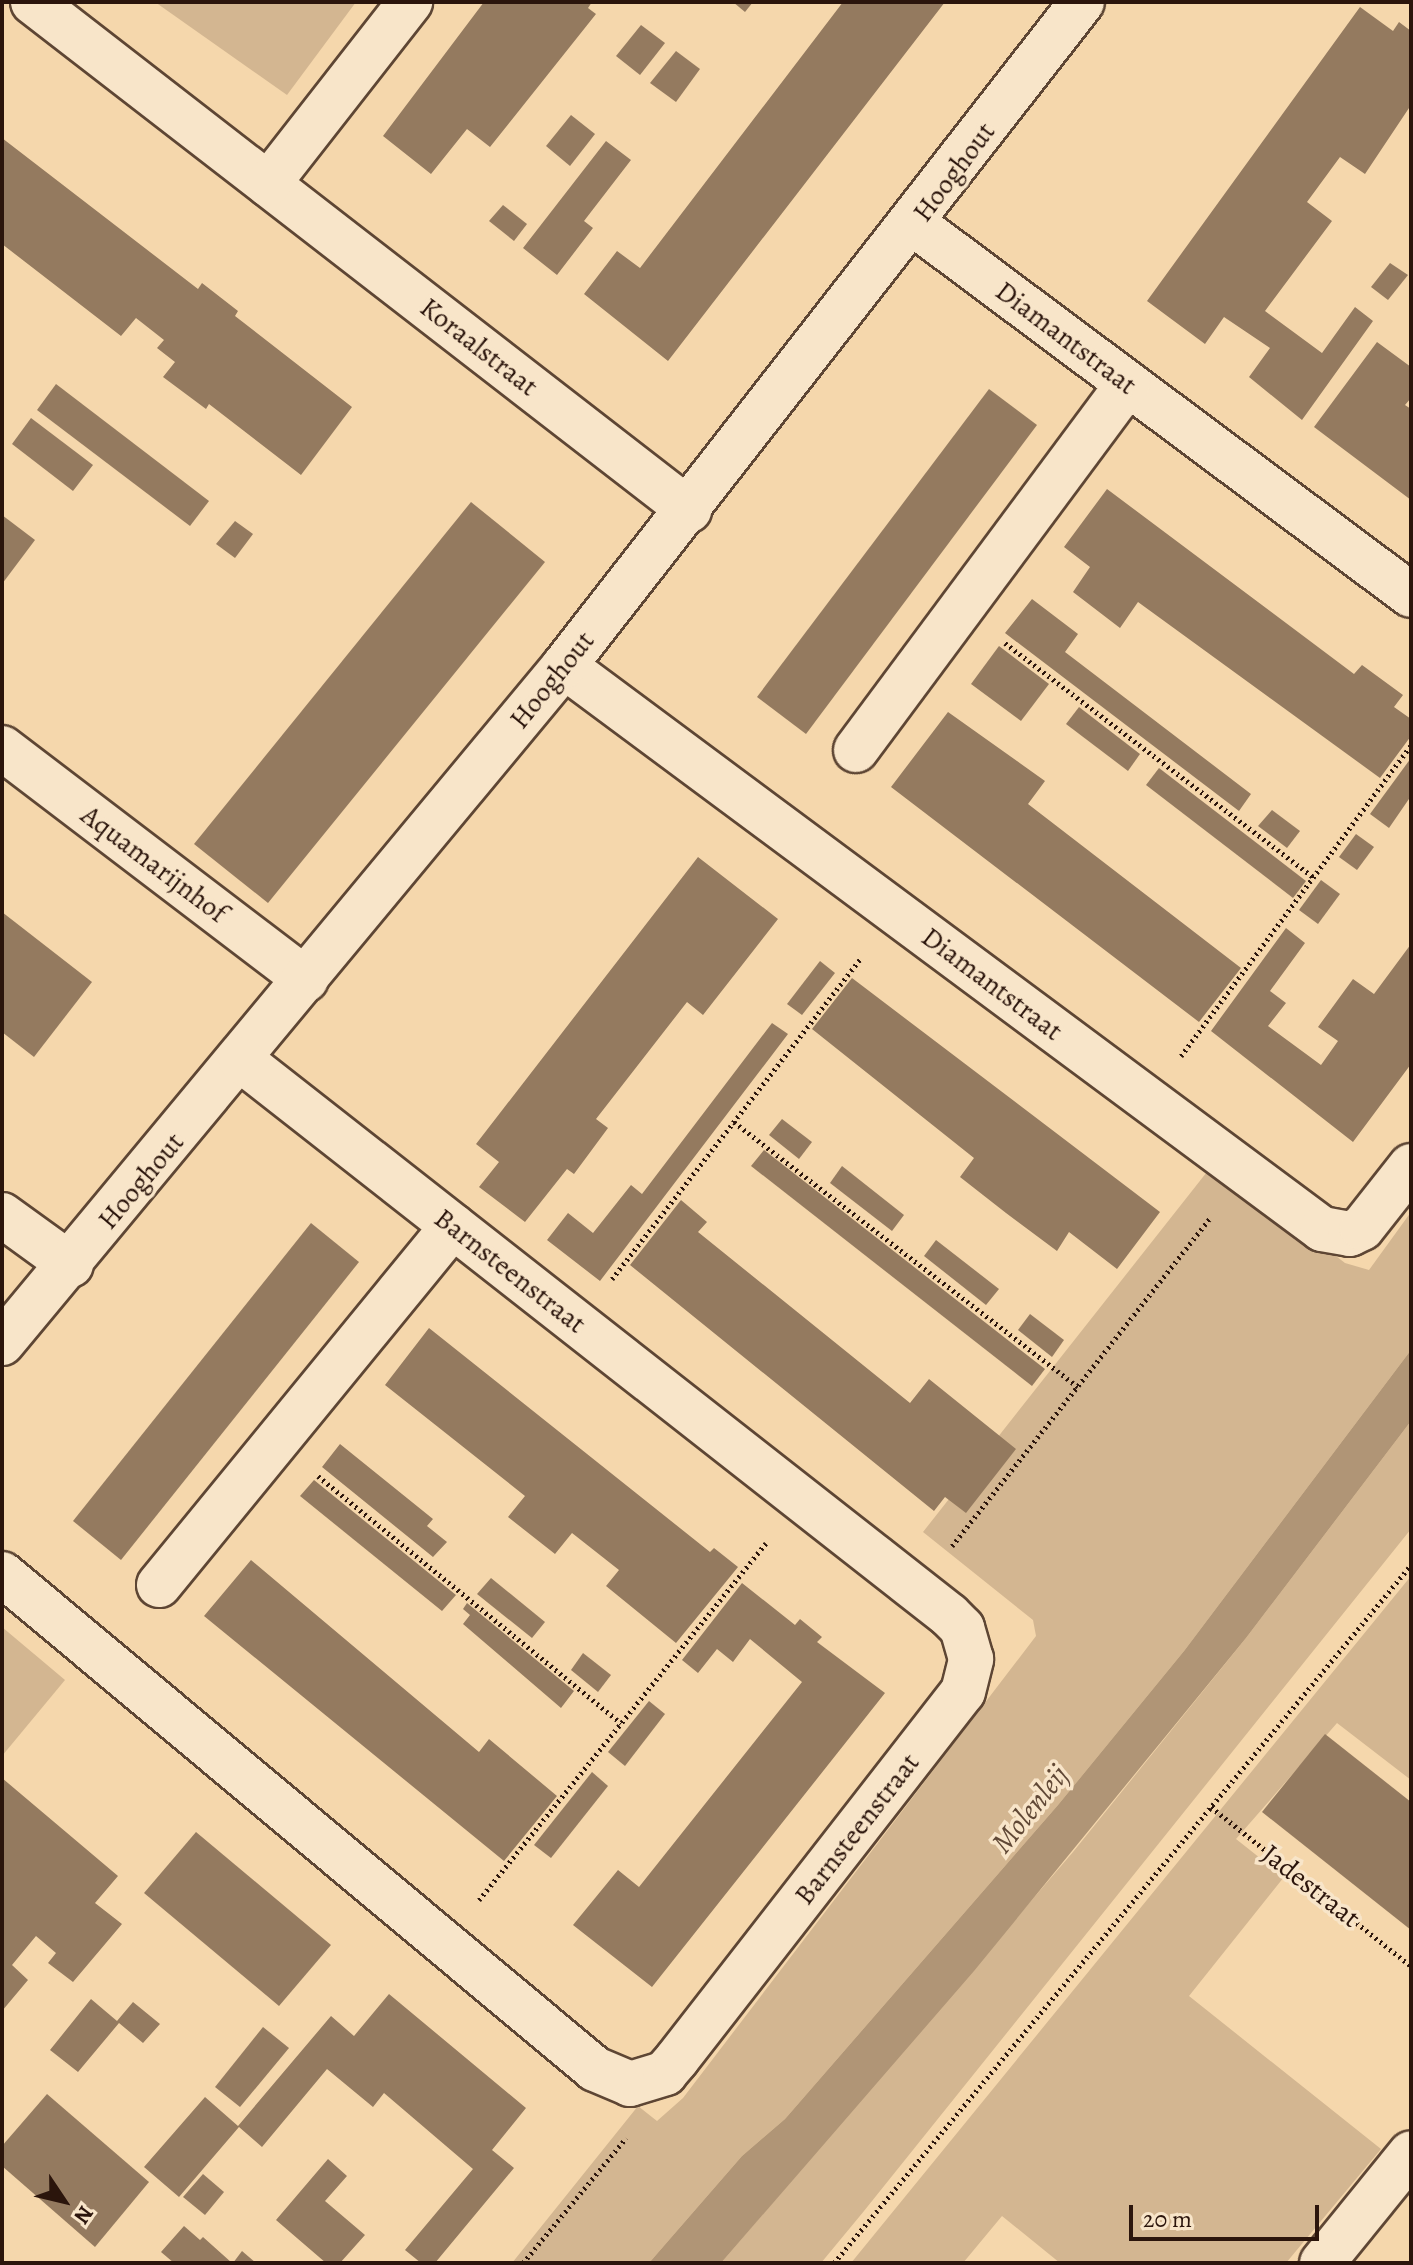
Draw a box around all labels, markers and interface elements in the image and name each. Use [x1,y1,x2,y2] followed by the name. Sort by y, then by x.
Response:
[906,116,1002,228] street label: Hooghout
[989,274,1143,402] street label: Diamantstraat
[413,291,545,403] street label: Koraalstraat
[503,624,601,736] street label: Hooghout
[74,798,234,930] street label: Aquamarijnhof
[915,920,1069,1048] street label: Diamantstraat
[91,1126,191,1236] street label: Hooghout
[428,1201,592,1341] street label: Barnsteenstraat
[787,1747,927,1911] street label: Barnsteenstraat
[984,1758,1076,1860] water label: Molenleij
[1255,1837,1367,1935] street label: Jadestraat
[24,2161,104,2241] north arrow
[1133,2189,1323,2239] scale bar
[67,2200,101,2230] text: N
[1143,2203,1192,2235] text: 20 m

